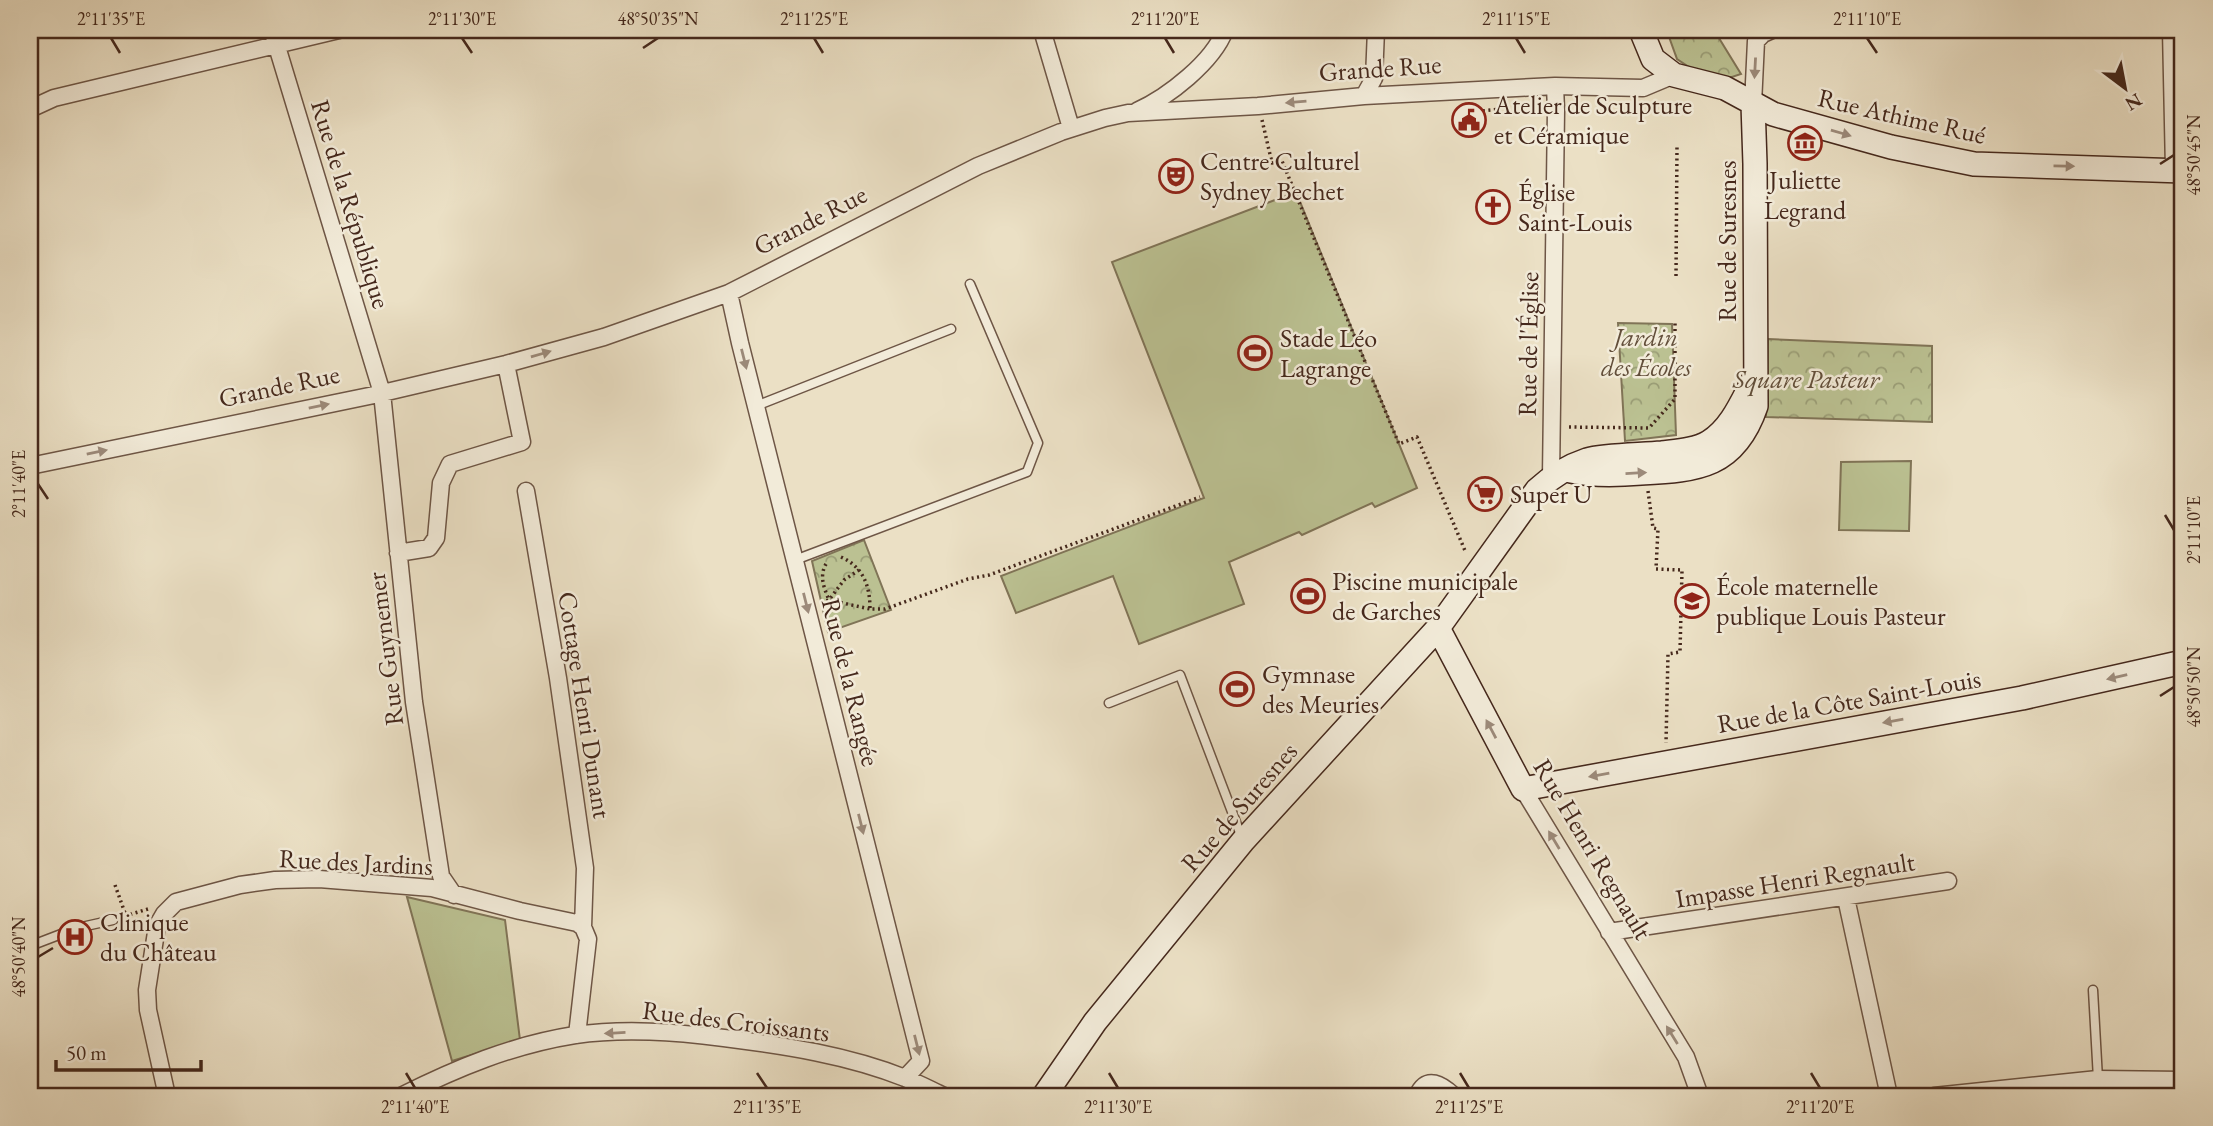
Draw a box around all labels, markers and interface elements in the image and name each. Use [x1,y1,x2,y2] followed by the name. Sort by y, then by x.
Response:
[77,7,145,30] text: 2°11'35"E
[428,7,496,30] text: 2°11'30"E
[618,7,699,30] text: 48°50'35"N
[780,7,848,30] text: 2°11'25"E
[1131,7,1199,30] text: 2°11'20"E
[1482,7,1550,30] text: 2°11'15"E
[1833,7,1901,30] text: 2°11'10"E
[1318,47,1442,89] street label: Grande Rue
[2090,52,2160,122] north arrow
[1749,57,1760,79] one-way arrow
[1815,80,1989,152] street label: Rue Athime Rué
[2120,87,2147,117] text: N
[1493,88,1692,152] place label: Atelier de Sculpture et Céramique
[303,95,399,313] street label: Rue de la République
[1284,97,1306,108] one-way arrow
[1450,101,1488,139] public building icon: Atelier de Sculpture et Céramique
[2182,114,2205,195] text: 48°50'45"N
[1786,124,1824,162] museum icon: Juliette Legrand
[1830,128,1852,139] one-way arrow
[1200,144,1360,208] place label: Centre Culturel Sydney Bechet
[1157,157,1195,195] theatre icon: Centre Culturel Sydney Bechet
[1710,160,1744,322] street label: Rue de Suresnes
[2054,160,2076,171] one-way arrow
[1764,163,1847,227] place label: Juliette Legrand
[1518,175,1632,239] place label: Église Saint-Louis
[748,177,872,263] street label: Grande Rue
[1474,188,1512,226] church icon: Église Saint-Louis
[1510,271,1546,417] street label: Rue de l'Église
[1601,320,1692,384] park label: Jardin des Écoles
[1280,321,1377,385] place label: Stade Léo Lagrange
[1236,334,1274,372] sports icon: Stade Léo Lagrange
[530,348,552,359] one-way arrow
[739,348,750,370] one-way arrow
[215,357,343,415] street label: Grande Rue
[1732,362,1880,397] park label: Square Pasteur
[308,401,330,412] one-way arrow
[86,447,108,458] one-way arrow
[7,450,30,518] text: 2°11'40"E
[1625,468,1647,479] one-way arrow
[1466,475,1504,513] supermarket icon: Super U
[1510,477,1593,511] place label: Super U
[2182,496,2205,564] text: 2°11'10"E
[1332,564,1518,628] place label: Piscine municipale de Garches
[1716,569,1946,633] place label: École maternelle publique Louis Pasteur
[359,570,411,728] street label: Rue Guynemer
[1289,577,1327,615] sports icon: Piscine municipale de Garches
[1673,582,1711,620] school or university icon: École maternelle publique Louis Pasteur
[550,589,620,821] street label: Cottage Henri Dunant
[801,593,812,615] one-way arrow
[814,595,888,769] street label: Rue de la Rangée
[2182,646,2205,727] text: 48°50'50"N
[1262,657,1379,721] place label: Gymnase des Meuries
[1715,661,1983,741] street label: Rue de la Côte Saint-Louis
[1218,670,1256,708] sports icon: Gymnase des Meuries
[2106,672,2128,683] one-way arrow
[1882,716,1904,727] one-way arrow
[1485,719,1497,739] one-way arrow
[1173,735,1305,879] street label: Rue de Suresnes
[1526,752,1660,946] street label: Rue Henri Regnault
[1588,770,1610,781] one-way arrow
[856,813,867,835] one-way arrow
[1548,831,1560,850] one-way arrow
[278,841,434,883] street label: Rue des Jardins
[1673,844,1917,916] street label: Impasse Henri Regnault
[100,905,217,969] place label: Clinique du Château
[7,916,30,997] text: 48°50'40"N
[56,918,94,956] hospital icon: Clinique du Château
[640,993,832,1049] street label: Rue des Croissants
[1666,1025,1678,1044] one-way arrow
[56,1028,201,1072] scale bar
[604,1028,626,1039] one-way arrow
[912,1034,923,1056] one-way arrow
[66,1039,107,1066] text: 50 m
[381,1095,449,1118] text: 2°11'40"E
[733,1095,801,1118] text: 2°11'35"E
[1084,1095,1152,1118] text: 2°11'30"E
[1435,1095,1503,1118] text: 2°11'25"E
[1786,1095,1854,1118] text: 2°11'20"E

